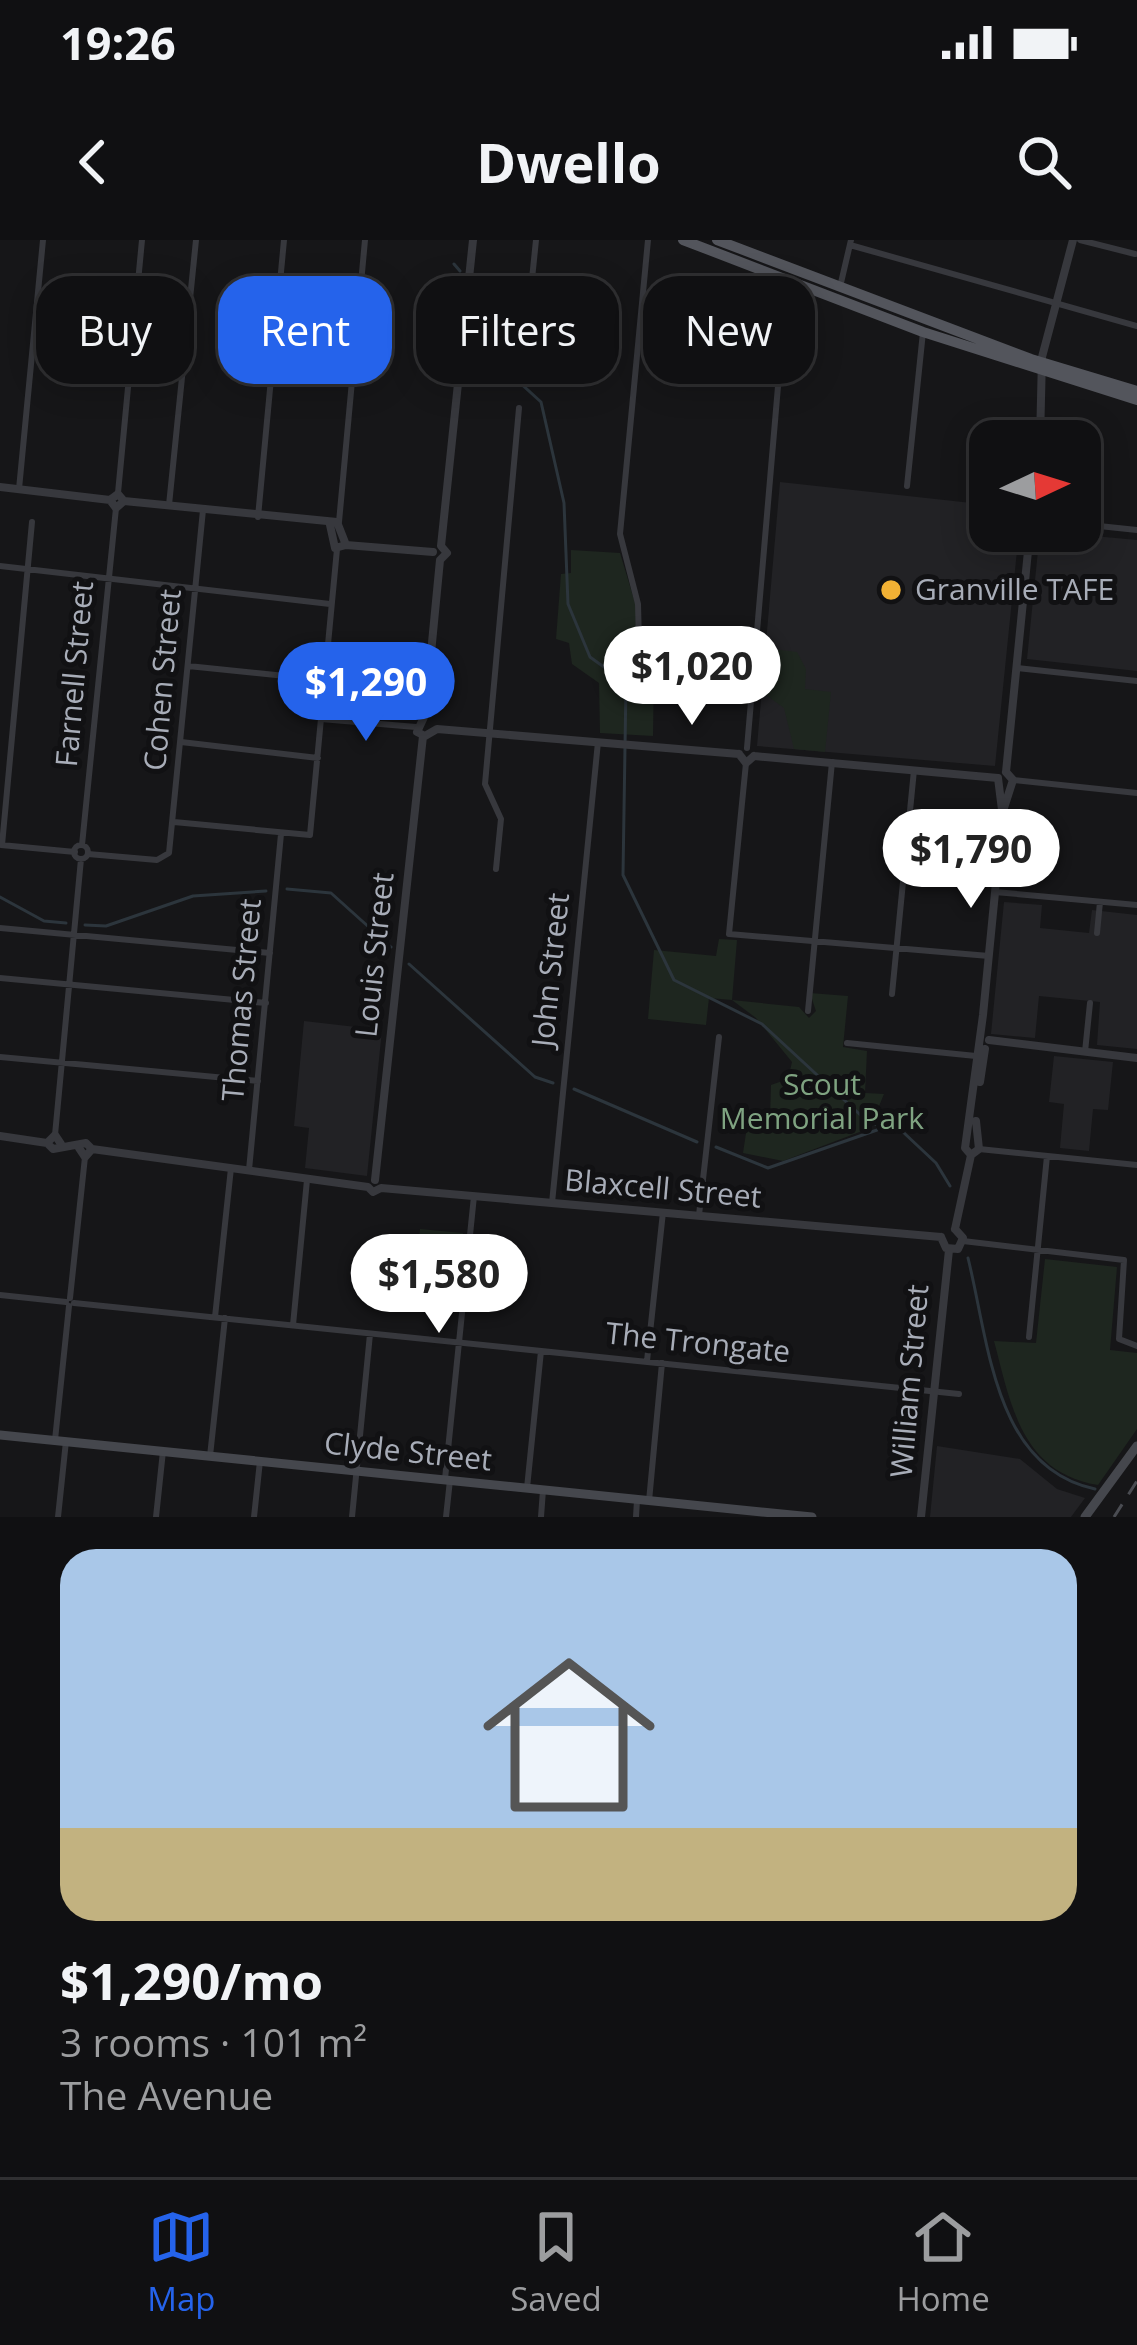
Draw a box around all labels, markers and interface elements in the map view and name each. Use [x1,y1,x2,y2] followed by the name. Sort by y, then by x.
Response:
[60,12,176,73] text: 19:26
[476,125,661,199] text: Dwello
[60,129,126,195] icon: back
[1011,129,1077,195] icon: search
[36,276,194,384] chip: Buy
[218,276,392,384] chip: Rent
[416,276,619,384] chip: Filters
[643,276,815,384] chip: New
[969,420,1101,552] north arrow
[969,420,1101,552] map controls
[915,568,1114,609] place label: Granville TAFE
[878,577,904,603] marker: Granville TAFE
[45,579,102,768] street label: Farnell Street
[133,587,190,772] street label: Cohen Street
[594,626,790,728] pin: $1,020
[631,638,753,691] text: $1,020
[268,642,464,744] pin: $1,290
[305,654,427,707] text: $1,290
[873,809,1069,911] pin: $1,790
[910,821,1032,874] text: $1,790
[344,870,403,1039] street label: Louis Street
[521,891,578,1052] street label: John Street
[211,897,270,1103] street label: Thomas Street
[720,1063,924,1138] park label: Scout Memorial Park
[563,1158,763,1217] street label: Blaxcell Street
[341,1234,537,1336] pin: $1,580
[378,1246,500,1299] text: $1,580
[880,1282,937,1479] street label: William Street
[604,1311,792,1372] street label: The Trongate
[322,1421,494,1480] street label: Clyde Street
[461,1627,677,1843] icon: home
[60,1945,323,2015] text: $1,290/mo
[60,2015,367,2068] text: 3 rooms · 101 m²
[60,2068,273,2121] text: The Avenue
[147,2204,216,2321] tab: Map
[510,2204,602,2321] tab: Saved
[896,2204,990,2321] tab: Home

